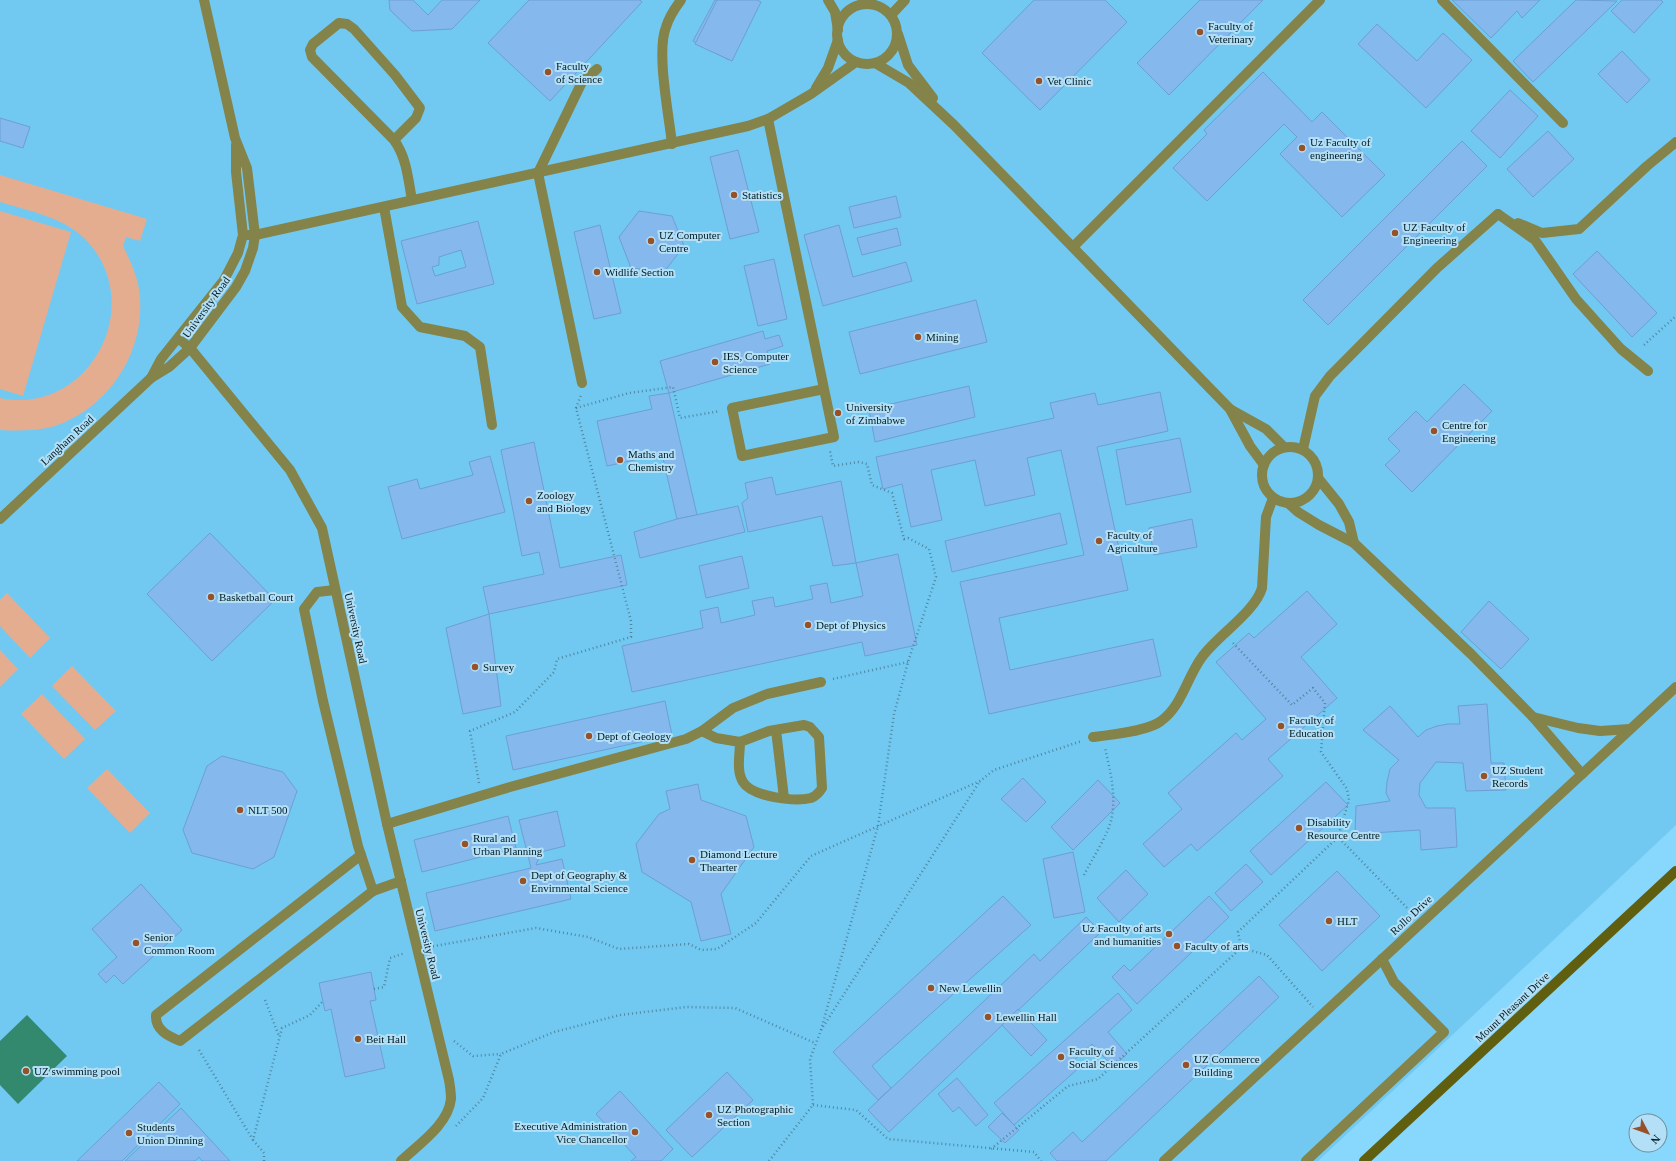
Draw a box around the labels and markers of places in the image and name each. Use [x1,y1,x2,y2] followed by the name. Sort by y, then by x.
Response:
[1208,20,1254,45] place label: Faculty of Veterinary
[1195,27,1205,37] marker: Faculty of Veterinary
[556,60,602,85] place label: Faculty of Science
[543,67,553,77] marker: Faculty of Science
[1047,75,1091,87] place label: Vet Clinic
[1034,76,1044,86] marker: Vet Clinic
[1310,136,1371,161] place label: Uz Faculty of engineering
[1297,143,1307,153] marker: Uz Faculty of engineering
[742,189,782,201] place label: Statistics
[729,190,739,200] marker: Statistics
[1403,221,1466,246] place label: UZ Faculty of Engineering
[1390,228,1400,238] marker: UZ Faculty of Engineering
[659,229,721,254] place label: UZ Computer Centre
[646,236,656,246] marker: UZ Computer Centre
[605,266,674,278] place label: Widlife Section
[592,267,602,277] marker: Widlife Section
[926,331,959,343] place label: Mining
[913,332,923,342] marker: Mining
[723,350,789,375] place label: IES, Computer Science
[710,357,720,367] marker: IES, Computer Science
[846,401,905,426] place label: University of Zimbabwe
[833,408,843,418] marker: University of Zimbabwe
[1442,419,1496,444] place label: Centre for Engineering
[1429,426,1439,436] marker: Centre for Engineering
[628,448,675,473] place label: Maths and Chemistry
[615,455,625,465] marker: Maths and Chemistry
[537,489,592,514] place label: Zoology and Biology
[524,496,534,506] marker: Zoology and Biology
[1107,529,1158,554] place label: Faculty of Agriculture
[1094,536,1104,546] marker: Faculty of Agriculture
[219,591,293,603] place label: Basketball Court
[206,592,216,602] marker: Basketball Court
[816,619,886,631] place label: Dept of Physics
[803,620,813,630] marker: Dept of Physics
[483,661,515,673] place label: Survey
[470,662,480,672] marker: Survey
[1289,714,1334,739] place label: Faculty of Education
[1276,721,1286,731] marker: Faculty of Education
[597,730,671,742] place label: Dept of Geology
[584,731,594,741] marker: Dept of Geology
[1492,764,1543,789] place label: UZ Student Records
[1479,771,1489,781] marker: UZ Student Records
[248,804,288,816] place label: NLT 500
[235,805,245,815] marker: NLT 500
[1307,816,1380,841] place label: Disability Resource Centre
[1294,823,1304,833] marker: Disability Resource Centre
[473,832,543,857] place label: Rural and Urban Planning
[460,839,470,849] marker: Rural and Urban Planning
[700,848,777,873] place label: Diamond Lecture Thearter
[687,855,697,865] marker: Diamond Lecture Thearter
[531,869,628,894] place label: Dept of Geography & Envirnmental Science
[518,876,528,886] marker: Dept of Geography & Envirnmental Science
[1337,915,1358,927] place label: HLT
[1324,916,1334,926] marker: HLT
[1082,922,1161,947] place label: Uz Faculty of arts and humanities
[1164,929,1174,939] marker: Uz Faculty of arts and humanities
[144,931,215,956] place label: Senior Common Room
[131,938,141,948] marker: Senior Common Room
[1185,940,1249,952] place label: Faculty of arts
[1172,941,1182,951] marker: Faculty of arts
[939,982,1002,994] place label: New Lewellin
[926,983,936,993] marker: New Lewellin
[996,1011,1057,1023] place label: Lewellin Hall
[983,1012,993,1022] marker: Lewellin Hall
[366,1033,406,1045] place label: Beit Hall
[353,1034,363,1044] marker: Beit Hall
[1069,1045,1138,1070] place label: Faculty of Social Sciences
[1056,1052,1066,1062] marker: Faculty of Social Sciences
[1194,1053,1260,1078] place label: UZ Commerce Building
[1181,1060,1191,1070] marker: UZ Commerce Building
[34,1065,120,1077] place label: UZ swimming pool
[21,1066,31,1076] marker: UZ swimming pool
[717,1103,793,1128] place label: UZ Photographic Section
[704,1110,714,1120] marker: UZ Photographic Section
[514,1120,627,1145] place label: Executive Administration Vice Chancellor
[137,1121,204,1146] place label: Students Union Dinning
[630,1127,640,1137] marker: Executive Administration Vice Chancellor
[124,1128,134,1138] marker: Students Union Dinning

